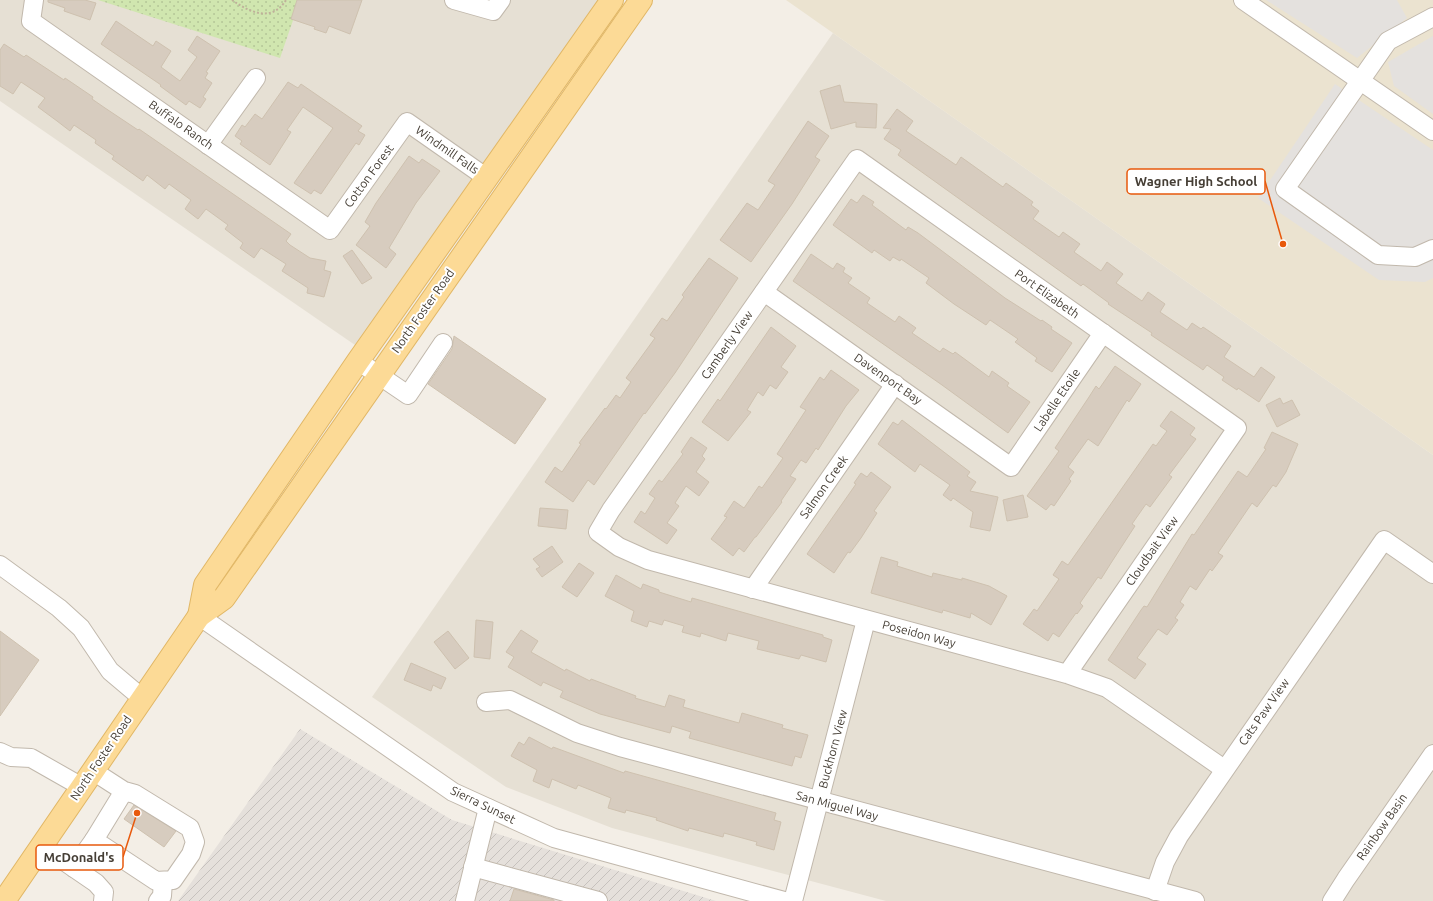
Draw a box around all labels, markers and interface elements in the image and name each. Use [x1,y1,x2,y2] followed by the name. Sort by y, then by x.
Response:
[147,98,216,152] street label: Buffalo Ranch
[413,123,481,176] street label: Windmill Falls
[341,141,396,210] street label: Cotton Forest
[1127,169,1265,194] callout: Wagner High School
[1135,174,1257,188] text: Wagner High School
[389,266,456,355] street label: North Foster Road
[1013,267,1082,321] street label: Port Elizabeth
[698,307,755,381] street label: Camberly View
[852,350,925,407] street label: Davenport Bay
[1031,366,1082,434] street label: Labelle Etoile
[797,453,850,521] street label: Salmon Creek
[1123,513,1181,588] street label: Cloudbait View
[881,617,957,650] street label: Poseidon Way
[1236,675,1292,748] street label: Cats Paw View
[816,707,849,790] street label: Buckhorn View
[67,713,134,803] street label: North Foster Road
[449,783,518,826] street label: Sierra Sunset
[795,788,880,823] street label: San Miguel Way
[1354,791,1409,862] street label: Rainbow Basin
[36,845,123,870] callout: McDonald's
[44,850,114,864] text: McDonald's

